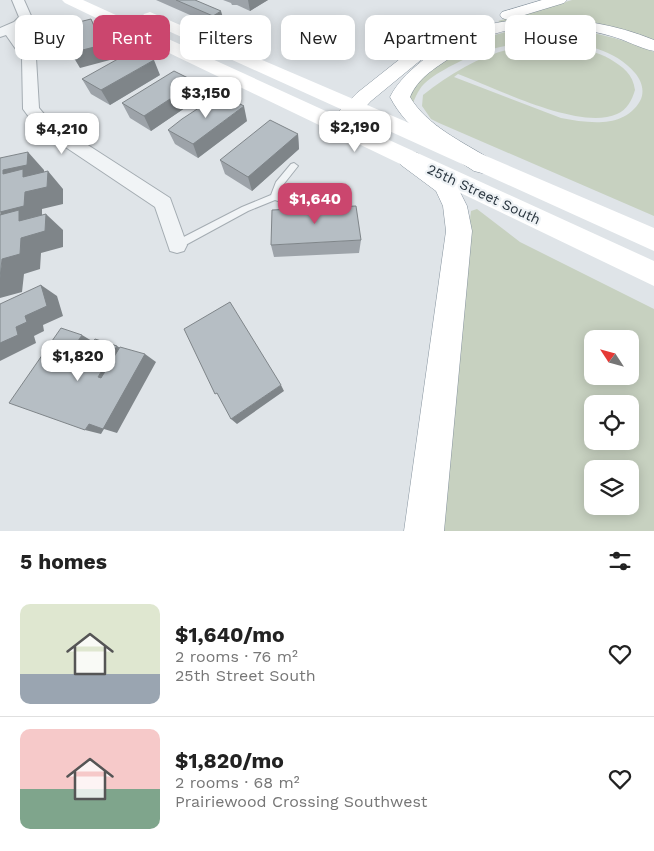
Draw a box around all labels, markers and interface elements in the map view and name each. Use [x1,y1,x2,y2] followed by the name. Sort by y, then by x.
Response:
[15,15,83,60] chip: Buy
[93,15,170,60] chip: Rent
[180,15,271,60] chip: Filters
[281,15,355,60] chip: New
[365,15,495,60] chip: Apartment
[505,15,596,60] chip: House
[165,76,247,119] pin: $3,150
[181,83,231,102] text: $3,150
[314,110,396,153] pin: $2,190
[21,112,103,155] pin: $4,210
[330,117,380,136] text: $2,190
[36,119,88,138] text: $4,210
[425,161,543,227] street label: 25th Street South
[274,182,356,225] pin: $1,640
[289,189,341,208] text: $1,640
[584,330,639,385] north arrow
[584,330,639,515] map controls
[37,340,119,382] pin: $1,820
[52,346,104,365] text: $1,820
[584,395,639,450] button: locate
[584,460,639,515] button: layers
[606,547,634,575] icon: filters
[20,549,107,574] text: 5 homes
[175,622,284,647] text: $1,640/mo
[60,624,120,684] icon: home
[606,640,634,668] icon: heart
[175,647,298,666] text: 2 rooms · 76 m²
[175,666,316,685] text: 25th Street South
[175,748,284,773] text: $1,820/mo
[60,749,120,809] icon: home
[606,765,634,793] icon: heart
[175,773,300,792] text: 2 rooms · 68 m²
[175,792,428,811] text: Prairiewood Crossing Southwest

